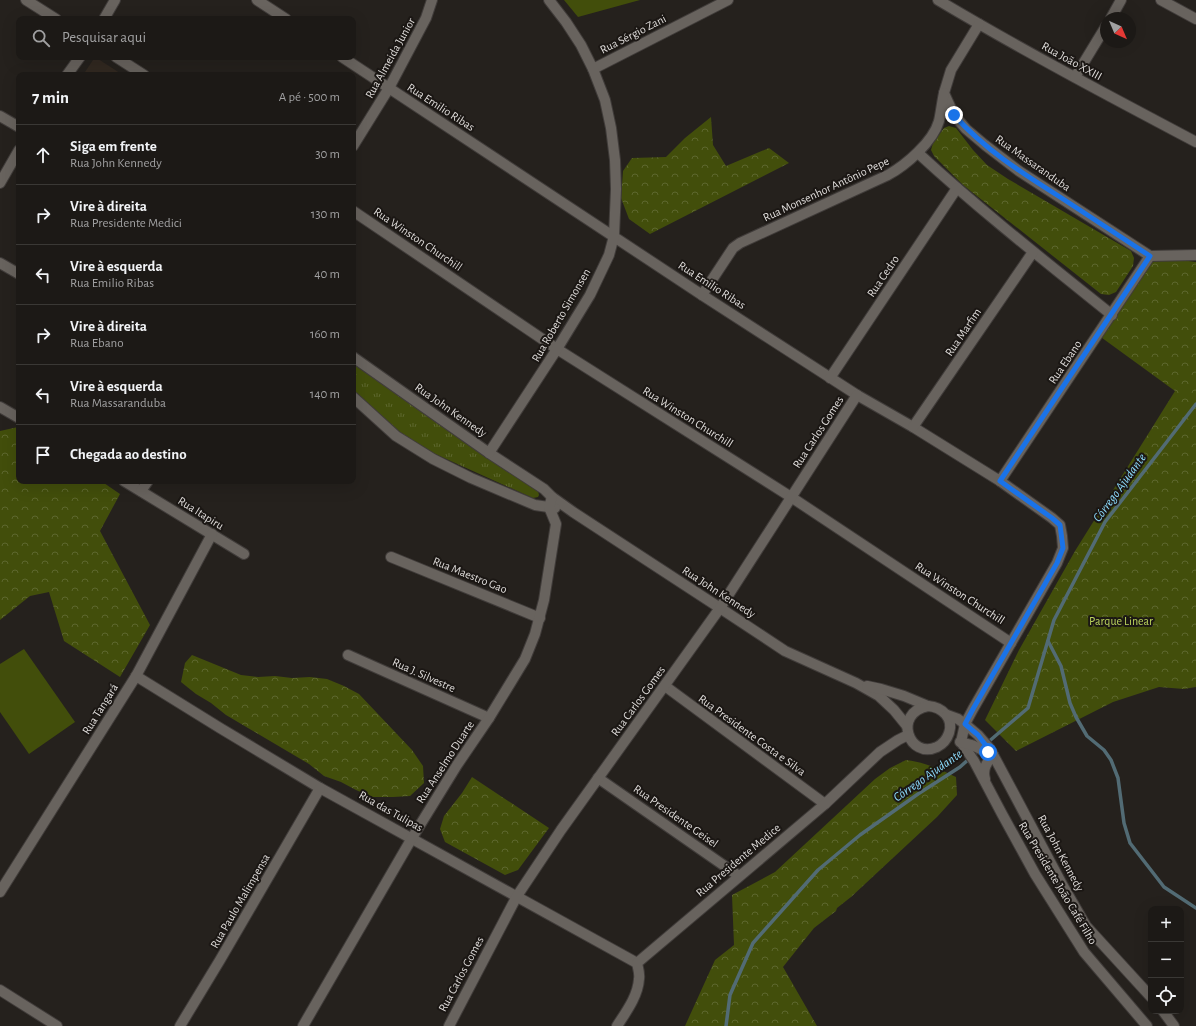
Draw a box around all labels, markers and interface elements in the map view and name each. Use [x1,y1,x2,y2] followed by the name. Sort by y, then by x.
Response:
[598,12,668,56] street label: Rua Sérgio Zani
[1100,12,1136,48] north arrow
[16,16,356,60] search box
[363,16,417,100] street label: Rua Almeida Junior
[30,27,52,49] icon: search
[62,30,146,45] text: Pesquisar aqui
[1040,40,1104,82] street label: Rua João XXIII
[405,81,477,133] street label: Rua Emilio Ribas
[32,89,69,106] text: 7 min
[279,91,340,104] text: A pé · 500 m
[945,106,963,124] route end
[993,133,1073,194] street label: Rua Massaranduba
[70,139,157,154] text: Siga em frente
[32,144,54,166] icon: ahead
[315,148,340,161] text: 30 m
[761,154,891,224] street label: Rua Monsenhor Antônio Pepe
[70,157,162,170] text: Rua John Kennedy
[70,199,147,214] text: Vire à direita
[32,204,54,226] icon: right
[372,205,464,273] street label: Rua Winston Churchill
[311,208,340,221] text: 130 m
[70,217,182,230] text: Rua Presidente Medici
[865,253,901,299] street label: Rua Cedro
[70,259,163,274] text: Vire à esquerda
[676,259,748,311] street label: Rua Emilio Ribas
[32,264,54,286] icon: left
[529,266,593,364] street label: Rua Roberto Simonsen
[314,268,340,281] text: 40 m
[70,277,154,290] text: Rua Emilio Ribas
[943,306,983,358] street label: Rua Marfim
[70,319,147,334] text: Vire à direita
[32,324,54,346] icon: right
[310,328,340,341] text: 160 m
[70,337,124,350] text: Rua Ebano
[1046,338,1084,386] street label: Rua Ebano
[70,379,163,394] text: Vire à esquerda
[412,381,489,440] street label: Rua John Kennedy
[32,384,54,406] icon: left
[641,384,735,450] street label: Rua Winston Churchill
[310,388,340,401] text: 140 m
[790,394,846,470] street label: Rua Carlos Gomes
[70,397,166,410] text: Rua Massaranduba
[32,444,54,466] icon: arrive
[70,447,187,462] text: Chegada ao destino
[1091,451,1149,524] water label: Córrego Ajudante
[176,494,226,532] street label: Rua Itapiru
[431,555,509,595] street label: Rua Maestro Gao
[913,560,1007,626] street label: Rua Winston Churchill
[680,564,758,621] street label: Rua John Kennedy
[1089,615,1153,627] park label: Parque Linear
[391,656,457,694] street label: Rua J. Silvestre
[609,664,667,738] street label: Rua Carlos Gomes
[80,681,120,736] street label: Rua Tangará
[696,692,808,778] street label: Rua Presidente Costa e Silva
[414,719,476,805] street label: Rua Anselmo Duarte
[979,743,997,761] route start
[891,747,965,804] water label: Córrego Ajudante
[631,782,721,850] street label: Rua Presidente Geisel
[357,788,425,834] street label: Rua das Tulipas
[1035,813,1086,894] street label: Rua John Kennedy
[1017,820,1099,946] street label: Rua Presidente João Café Filho
[694,821,782,899] street label: Rua Presidente Medice
[208,851,272,950] street label: Rua Paulo Malimpensa
[1148,906,1184,1014] map controls
[1148,906,1184,942] button: +
[436,934,486,1014] street label: Rua Carlos Gomes
[1148,942,1184,978] button: −
[1148,978,1184,1014] button: locate

